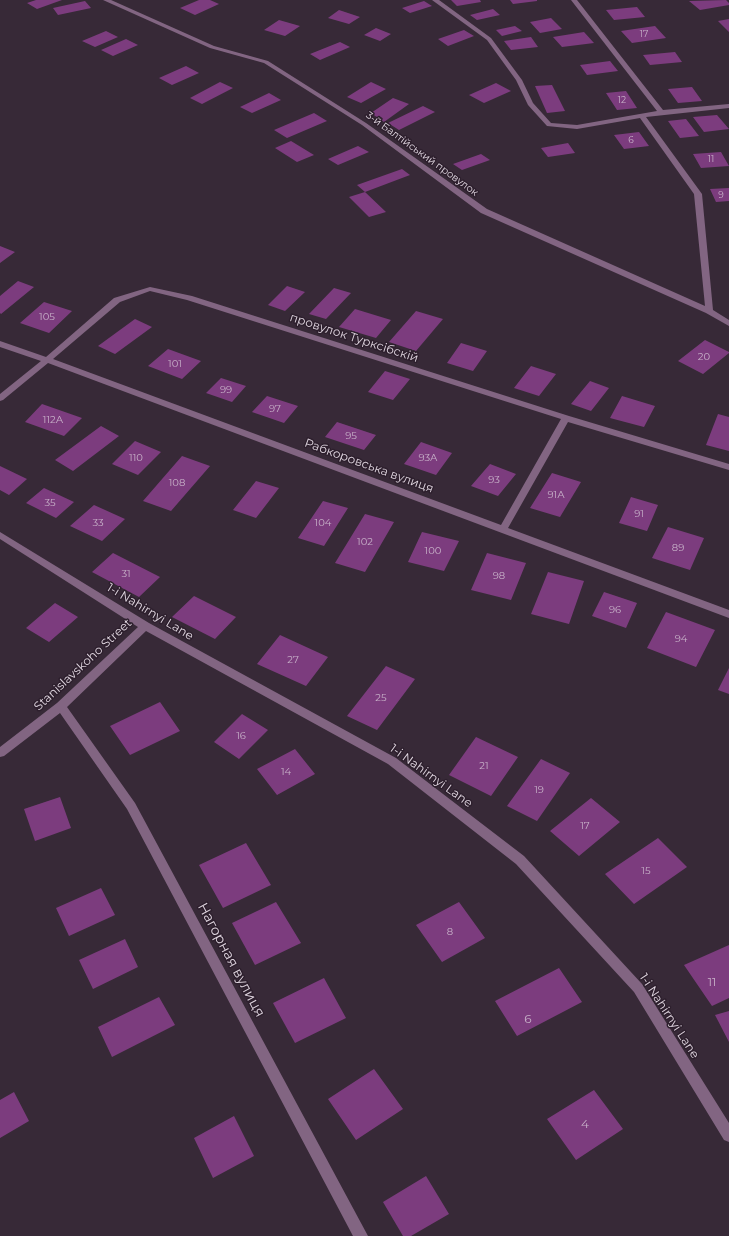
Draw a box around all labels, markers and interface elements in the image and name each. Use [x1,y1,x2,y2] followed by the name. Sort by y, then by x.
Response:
[640,29,648,39] house number: 17
[618,95,626,105] house number: 12
[363,109,481,199] street label: 3-й Балтійський провулок
[628,135,634,145] house number: 6
[708,154,714,164] house number: 11
[718,190,724,200] house number: 9
[288,310,420,366] street label: провулок Турксібскій
[39,311,55,323] house number: 105
[698,351,710,363] house number: 20
[168,358,182,370] house number: 101
[220,384,232,396] house number: 99
[269,403,281,415] house number: 97
[43,414,63,426] house number: 112А
[345,430,357,442] house number: 95
[302,436,436,496] street label: Рабкоровська вулиця
[129,452,143,464] house number: 110
[418,452,438,464] house number: 93А
[488,474,500,486] house number: 93
[169,477,185,489] house number: 108
[547,489,565,501] house number: 91А
[44,497,56,509] house number: 35
[634,508,644,520] house number: 91
[92,517,104,529] house number: 33
[315,517,331,529] house number: 104
[357,536,373,548] house number: 102
[672,542,684,554] house number: 89
[425,545,441,557] house number: 100
[121,568,131,580] house number: 31
[493,570,505,582] house number: 98
[104,580,196,644] street label: 1-i Nahirnyi Lane
[609,604,621,616] house number: 96
[31,616,135,714] street label: Stanislavskoho Street
[675,633,687,645] house number: 94
[287,654,299,666] house number: 27
[375,692,387,704] house number: 25
[236,730,246,742] house number: 16
[387,741,475,811] street label: 1-i Nahirnyi Lane
[479,760,489,772] house number: 21
[281,766,291,778] house number: 14
[534,784,544,796] house number: 19
[580,820,590,832] house number: 17
[641,865,651,877] house number: 15
[194,900,268,1020] street label: Нагорная вулиця
[447,926,453,938] house number: 8
[636,971,702,1061] street label: 1-i Nahirnyi Lane
[708,975,716,989] house number: 11
[524,1012,532,1026] house number: 6
[581,1117,589,1131] house number: 4

